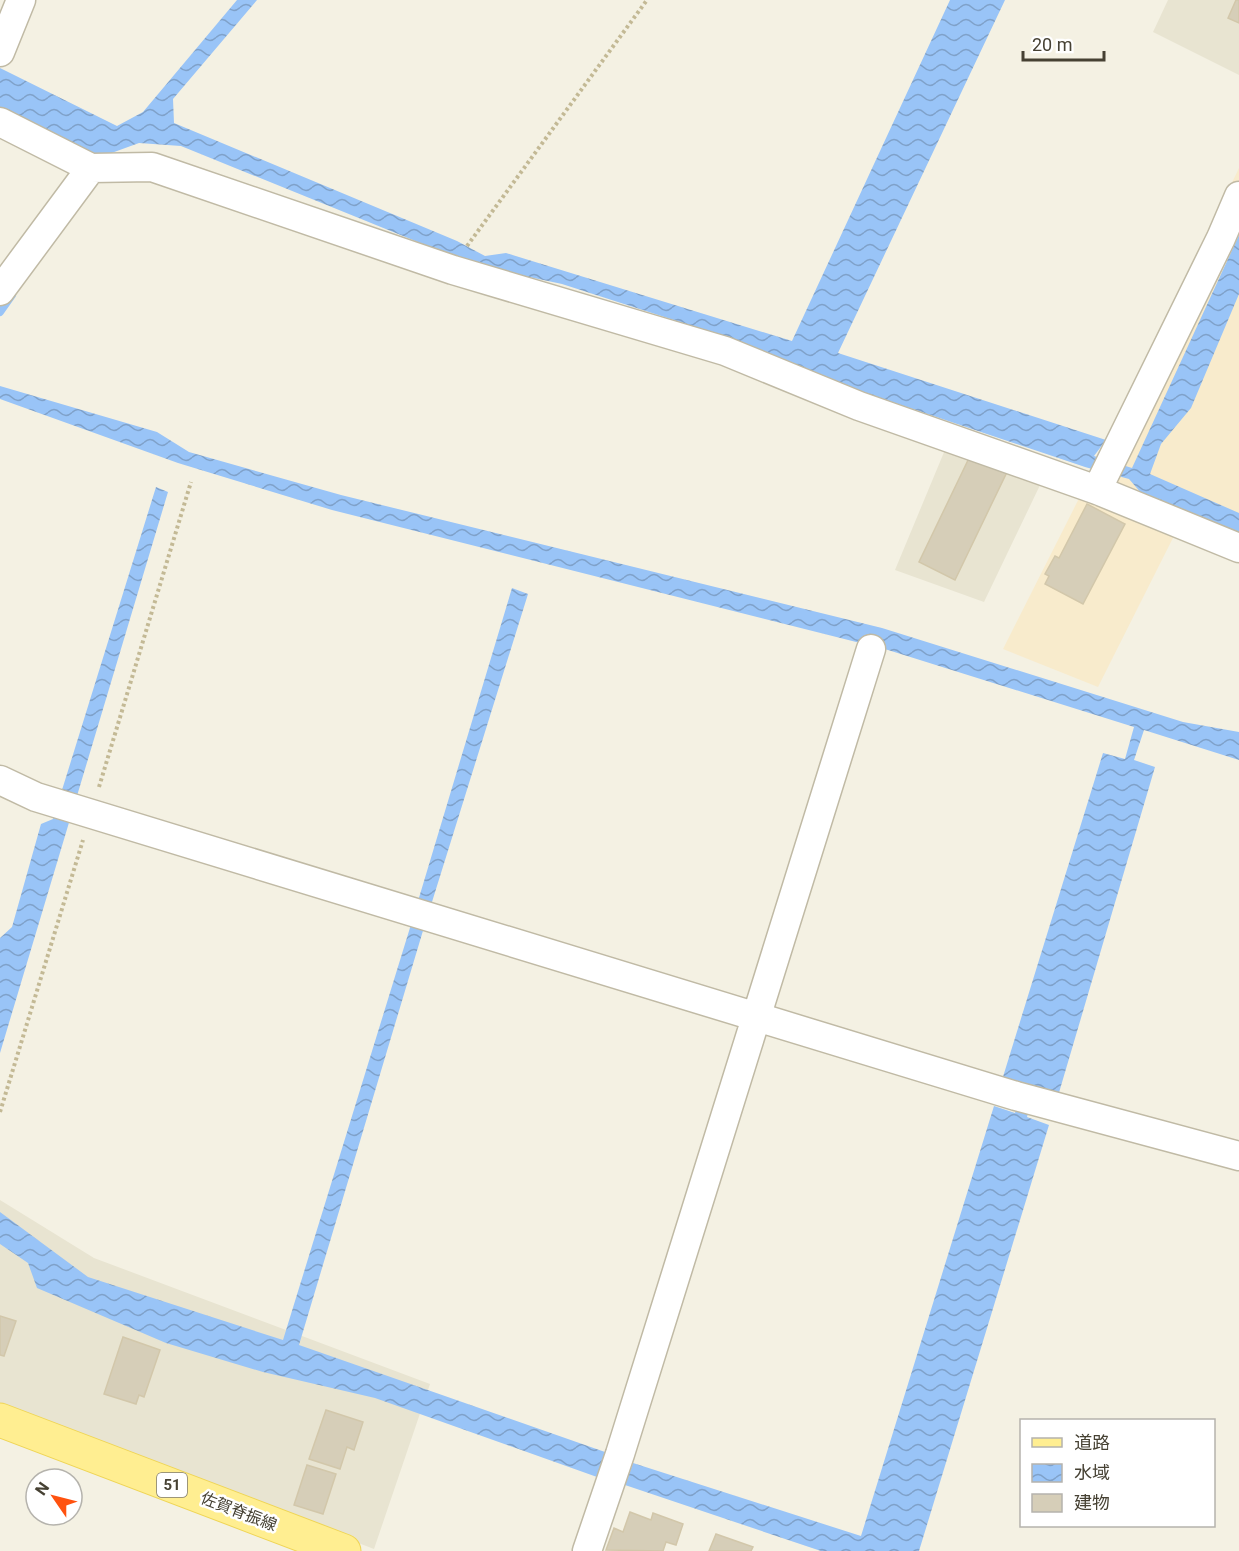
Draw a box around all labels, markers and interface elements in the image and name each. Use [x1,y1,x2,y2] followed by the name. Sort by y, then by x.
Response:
[1023,24,1104,62] scale bar
[1032,34,1072,55] text: 20 m
[1020,1419,1215,1527] legend
[1074,1432,1110,1453] text: 道路
[1074,1462,1110,1483] text: 水域
[24,1467,84,1527] north arrow
[157,1473,187,1497] road number: 51
[31,1479,53,1499] text: N
[198,1488,280,1535] street label: 佐賀脊振線
[1074,1492,1110,1513] text: 建物

